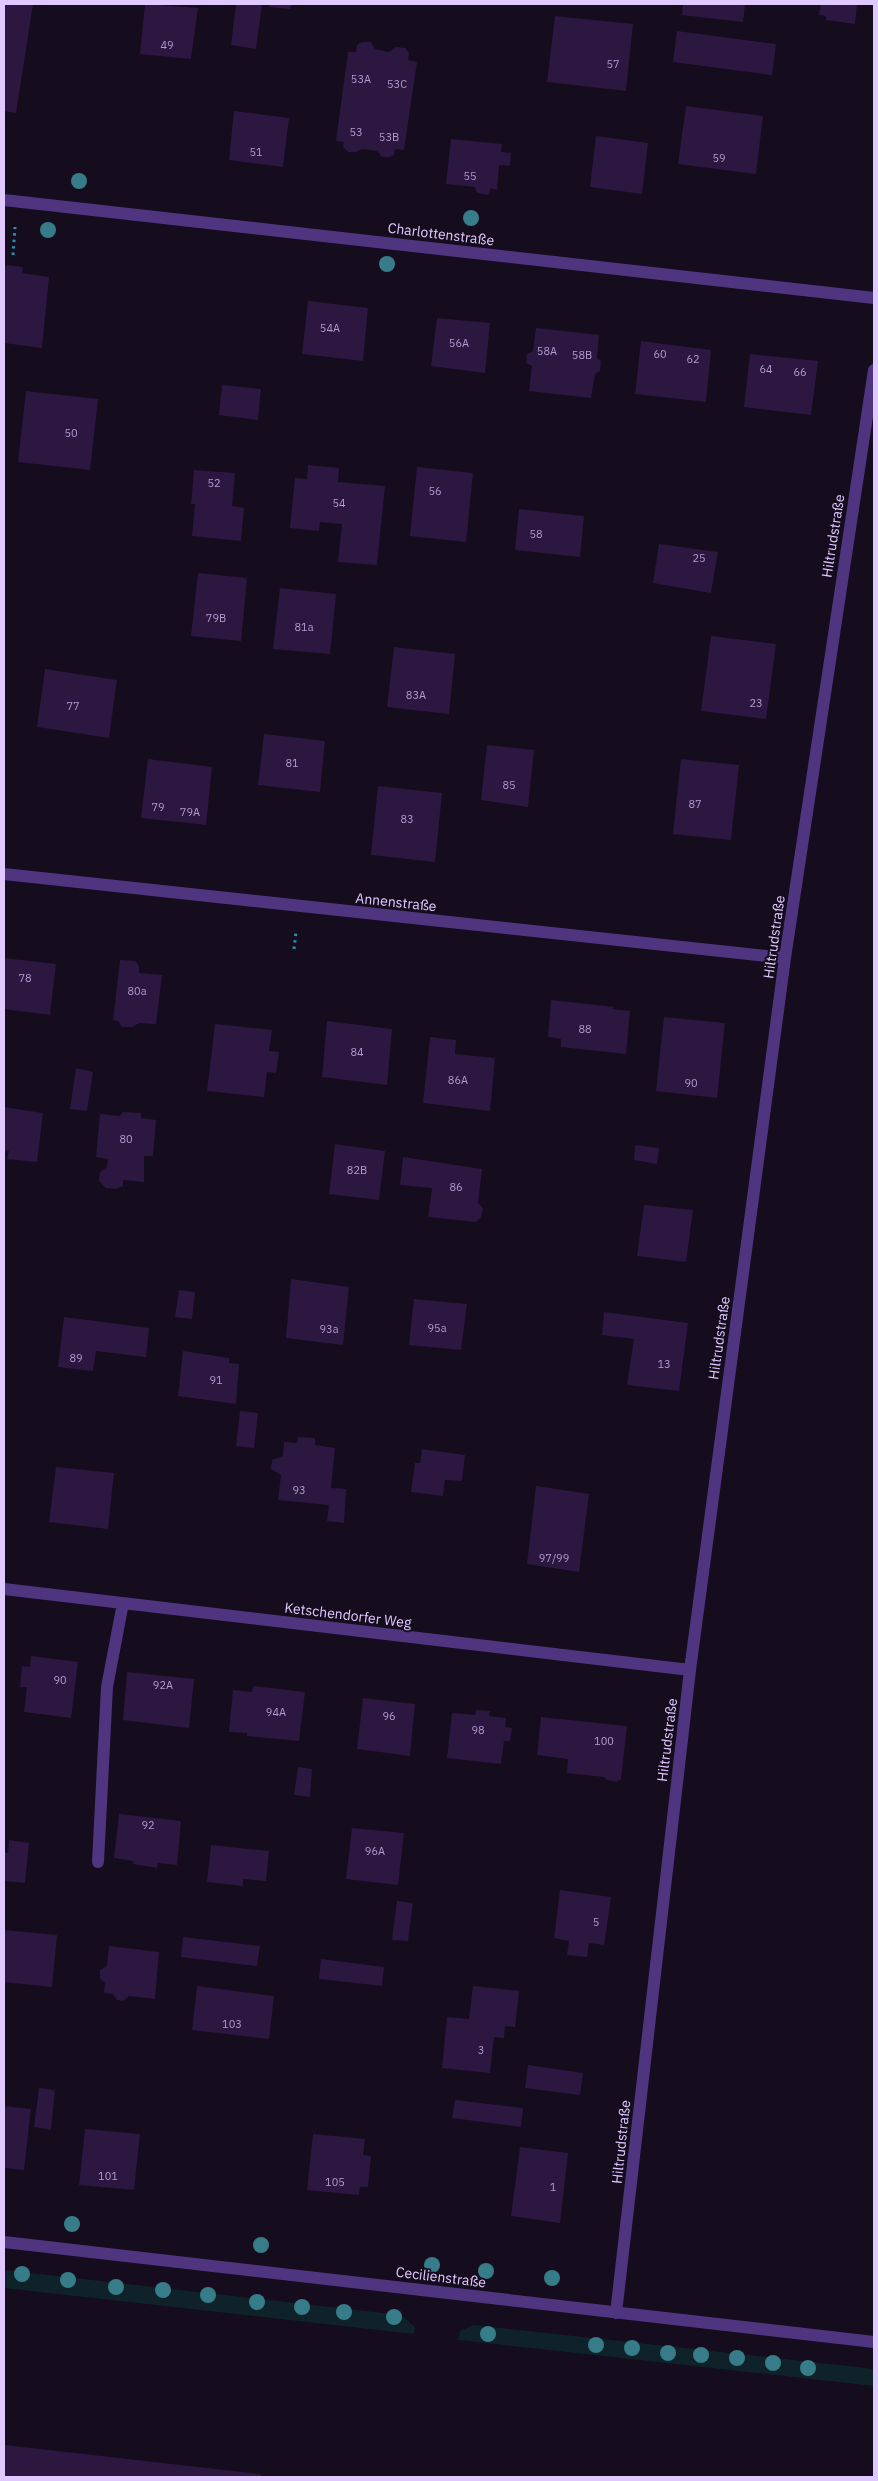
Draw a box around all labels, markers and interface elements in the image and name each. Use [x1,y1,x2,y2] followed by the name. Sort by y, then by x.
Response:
[160,38,174,52] house number: 49
[606,57,620,71] house number: 57
[351,72,371,86] house number: 53A
[387,77,407,91] house number: 53C
[349,125,363,139] house number: 53
[379,130,399,144] house number: 53B
[249,145,263,159] house number: 51
[712,151,726,165] house number: 59
[463,169,477,183] house number: 55
[387,219,496,249] street label: Charlottenstraße
[320,321,340,335] house number: 54A
[449,336,469,350] house number: 56A
[537,344,557,358] house number: 58A
[653,347,667,361] house number: 60
[572,348,592,362] house number: 58B
[686,352,700,366] house number: 62
[759,362,773,376] house number: 64
[793,365,807,379] house number: 66
[64,426,78,440] house number: 50
[207,476,221,490] house number: 52
[428,484,442,498] house number: 56
[818,493,849,579] street label: Hiltrudstraße
[332,496,346,510] house number: 54
[529,527,543,541] house number: 58
[692,551,706,565] house number: 25
[206,611,226,625] house number: 79B
[294,620,314,634] house number: 81a
[406,688,426,702] house number: 83A
[749,696,763,710] house number: 23
[66,699,80,713] house number: 77
[285,756,299,770] house number: 81
[502,778,516,792] house number: 85
[688,797,702,811] house number: 87
[151,800,165,814] house number: 79
[180,805,200,819] house number: 79A
[400,812,414,826] house number: 83
[355,889,438,915] street label: Annenstraße
[759,894,789,980] street label: Hiltrudstraße
[18,971,32,985] house number: 78
[127,984,147,998] house number: 80a
[578,1022,592,1036] house number: 88
[350,1045,364,1059] house number: 84
[448,1073,468,1087] house number: 86A
[684,1076,698,1090] house number: 90
[119,1132,133,1146] house number: 80
[347,1163,367,1177] house number: 82B
[449,1180,463,1194] house number: 86
[704,1295,734,1381] street label: Hiltrudstraße
[427,1321,447,1335] house number: 95a
[319,1322,339,1336] house number: 93a
[69,1351,83,1365] house number: 89
[657,1357,671,1371] house number: 13
[209,1373,223,1387] house number: 91
[292,1483,306,1497] house number: 93
[539,1551,569,1565] house number: 97/99
[284,1598,413,1632] street label: Ketschendorfer Weg
[53,1673,67,1687] house number: 90
[153,1678,173,1692] house number: 92A
[653,1697,681,1783] street label: Hiltrudstraße
[266,1705,286,1719] house number: 94A
[382,1709,396,1723] house number: 96
[471,1723,485,1737] house number: 98
[594,1734,614,1748] house number: 100
[141,1818,155,1832] house number: 92
[365,1844,385,1858] house number: 96A
[593,1915,599,1929] house number: 5
[222,2017,242,2031] house number: 103
[478,2043,484,2057] house number: 3
[608,2099,634,2185] street label: Hiltrudstraße
[98,2169,118,2183] house number: 101
[325,2175,345,2189] house number: 105
[550,2180,557,2194] house number: 1
[395,2263,487,2291] street label: Cecilienstraße

